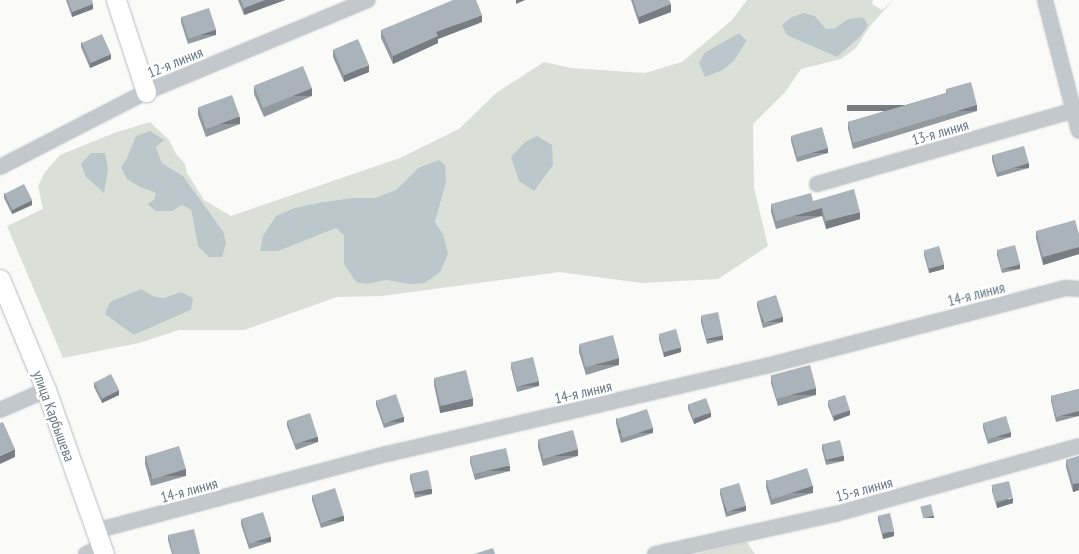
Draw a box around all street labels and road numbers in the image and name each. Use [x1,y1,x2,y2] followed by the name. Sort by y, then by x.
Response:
[145,43,205,81] street label: 12-я линия
[909,115,971,149] street label: 13-я линия
[945,278,1007,310] street label: 14-я линия
[29,368,79,464] street label: улица Карбышева
[553,377,613,407] street label: 14-я линия
[833,473,895,505] street label: 15-я линия
[158,474,220,506] street label: 14-я линия

